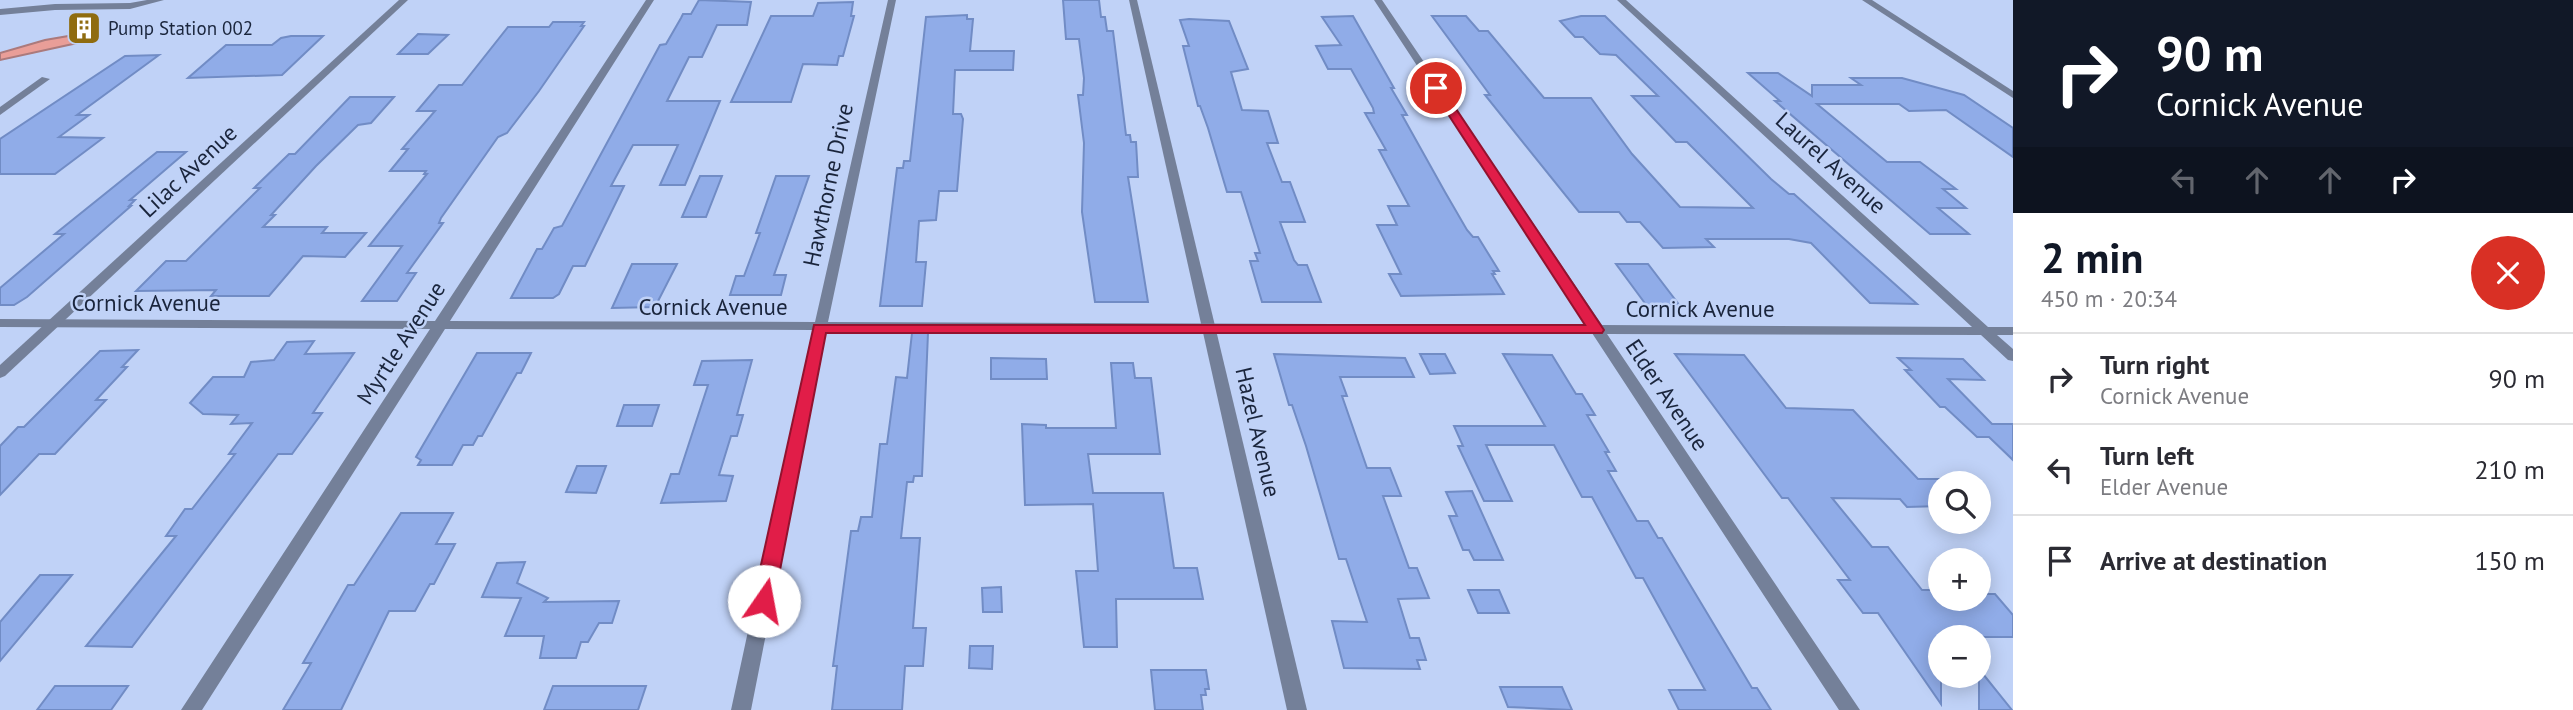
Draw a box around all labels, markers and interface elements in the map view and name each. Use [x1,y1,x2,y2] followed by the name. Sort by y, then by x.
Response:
[65,9,103,47] building icon: Pump Station 002
[108,16,253,40] place label: Pump Station 002
[2156,21,2263,85] text: 90 m
[2041,28,2132,119] icon: right
[1406,58,1466,118] pin
[1417,69,1455,107] icon: arrive
[2156,83,2364,125] text: Cornick Avenue
[796,101,859,269] street label: Hawthorne Drive
[1770,105,1893,220] street label: Laurel Avenue
[133,118,243,223] street label: Lilac Avenue
[2165,161,2203,199] icon: left
[2238,161,2276,199] icon: ahead
[2311,161,2349,199] icon: ahead
[2384,161,2422,199] icon: right
[2041,230,2143,285] text: 2 min
[2471,236,2545,310] button: close
[350,276,451,410] street label: Myrtle Avenue
[2041,284,2177,313] text: 450 m · 20:34
[71,288,221,317] street label: Cornick Avenue
[638,292,788,321] street label: Cornick Avenue
[1625,294,1775,323] street label: Cornick Avenue
[1620,333,1715,456] street label: Elder Avenue
[2100,348,2209,381] text: Turn right
[2041,360,2079,398] icon: right
[2489,362,2545,395] text: 90 m
[1229,364,1288,500] street label: Hazel Avenue
[2100,381,2249,410] text: Cornick Avenue
[2100,439,2194,472] text: Turn left
[2041,451,2079,489] icon: left
[2474,453,2545,486] text: 210 m
[1928,471,1991,688] map controls
[1928,471,1991,534] button: search
[2100,472,2228,501] text: Elder Avenue
[2041,542,2079,580] icon: arrive
[2100,544,2327,577] text: Arrive at destination
[2474,544,2545,577] text: 150 m
[1928,548,1991,611] button: +
[727,564,801,638] position arrow
[1928,625,1991,688] button: −

